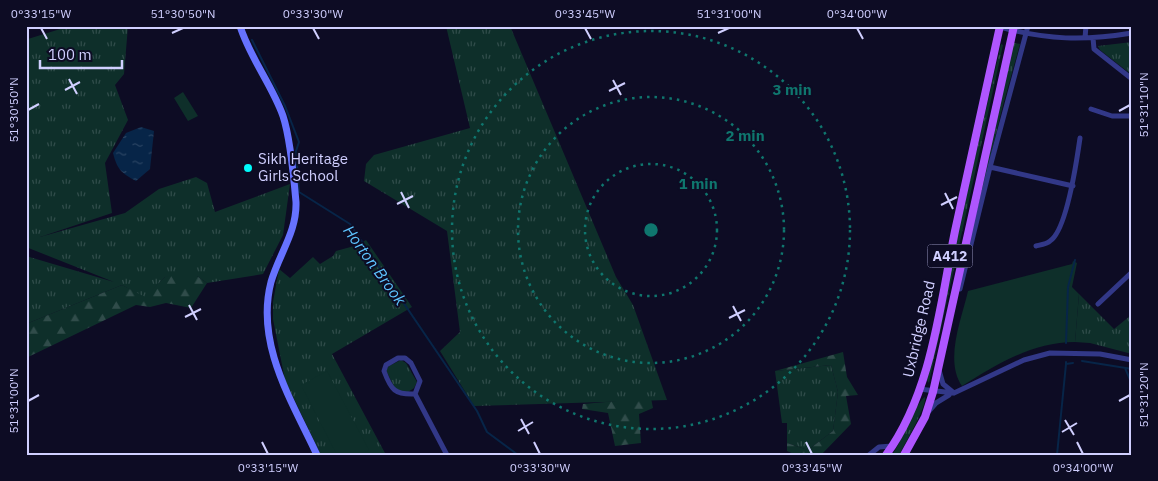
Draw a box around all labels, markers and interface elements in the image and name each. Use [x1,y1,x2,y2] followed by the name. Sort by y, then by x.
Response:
[11,6,72,21] text: 0°33'15"W
[150,6,216,21] text: 51°30'50"N
[283,6,344,21] text: 0°33'30"W
[555,6,616,21] text: 0°33'45"W
[696,6,762,21] text: 51°31'00"N
[827,6,888,21] text: 0°34'00"W
[40,38,122,70] scale bar
[48,45,92,64] text: 100 m
[1136,72,1151,138] text: 51°31'10"N
[6,77,21,143] text: 51°30'50"N
[772,80,812,99] text: 3 min
[725,126,765,145] text: 2 min
[258,149,348,185] place label: Sikh Heritage Girls School
[242,162,254,174] marker: Sikh Heritage Girls School
[678,174,718,193] text: 1 min
[339,221,411,309] water label: Horton Brook
[642,221,660,239] centre of rings
[928,245,972,268] road number: A412
[898,279,939,379] street label: Uxbridge Road
[1136,362,1151,428] text: 51°31'20"N
[6,368,21,434] text: 51°31'00"N
[238,460,299,475] text: 0°33'15"W
[510,460,571,475] text: 0°33'30"W
[782,460,843,475] text: 0°33'45"W
[1053,460,1114,475] text: 0°34'00"W

